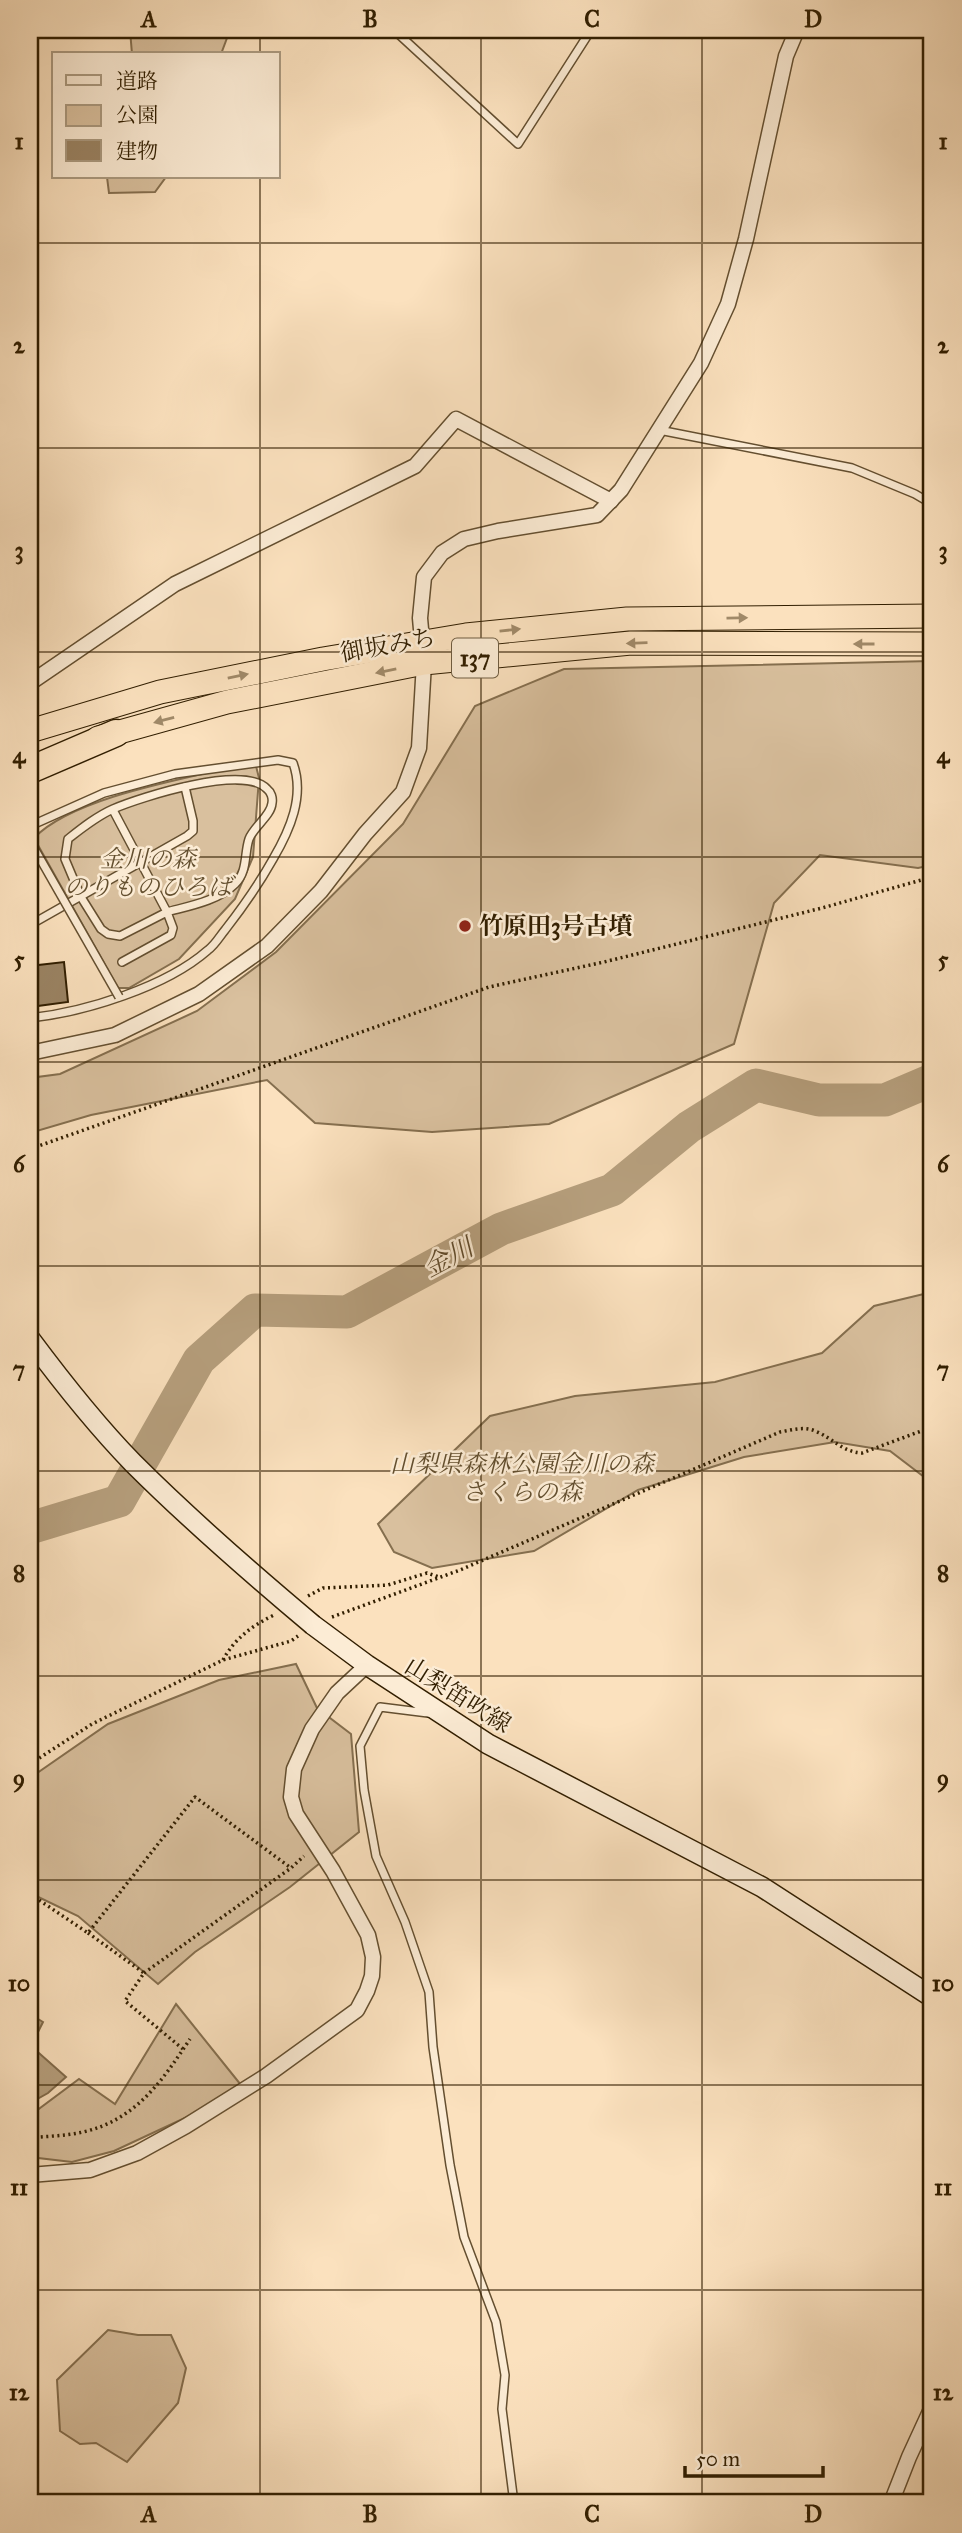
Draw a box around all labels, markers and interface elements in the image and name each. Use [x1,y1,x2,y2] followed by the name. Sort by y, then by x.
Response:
[139,5,157,33] text: A
[362,5,378,33] text: B
[584,5,600,33] text: C
[804,5,822,33] text: D
[52,52,280,178] legend
[116,68,158,94] text: 道路
[116,102,158,128] text: 公園
[14,127,24,155] text: 1
[938,127,948,155] text: 1
[116,138,158,164] text: 建物
[13,331,25,359] text: 2
[937,331,949,359] text: 2
[14,536,24,565] text: 3
[938,536,948,565] text: 3
[726,612,748,624] one-way arrow
[338,622,438,668] street label: 御坂みち
[499,625,521,636] one-way arrow
[452,638,498,678] road number: 137
[625,638,647,649] one-way arrow
[853,638,875,650] one-way arrow
[375,665,397,676] one-way arrow
[227,671,249,682] one-way arrow
[153,715,174,725] one-way arrow
[13,741,27,769] text: 4
[937,741,951,769] text: 4
[64,844,237,902] park label: 金川の森 のりものひろば
[479,911,633,941] place label: 竹原田3号古墳
[457,918,473,934] marker: 竹原田3号古墳
[14,945,25,973] text: 5
[938,945,949,973] text: 5
[13,1150,26,1178] text: 6
[937,1150,950,1178] text: 6
[418,1229,481,1283] water label: 金川
[13,1355,25,1383] text: 7
[937,1355,949,1383] text: 7
[390,1449,657,1507] park label: 山梨県森林公園金川の森 さくらの森
[13,1559,25,1587] text: 8
[937,1559,949,1587] text: 8
[399,1650,517,1740] street label: 山梨笛吹線
[13,1764,25,1793] text: 9
[937,1764,949,1793] text: 9
[8,1969,30,1997] text: 10
[932,1969,954,1997] text: 10
[10,2173,28,2201] text: 11
[934,2173,952,2201] text: 11
[9,2378,30,2406] text: 12
[933,2378,954,2406] text: 12
[685,2435,824,2479] scale bar
[696,2446,741,2472] text: 50 m
[139,2500,157,2528] text: A
[362,2500,378,2528] text: B
[584,2500,600,2528] text: C
[804,2500,822,2528] text: D

